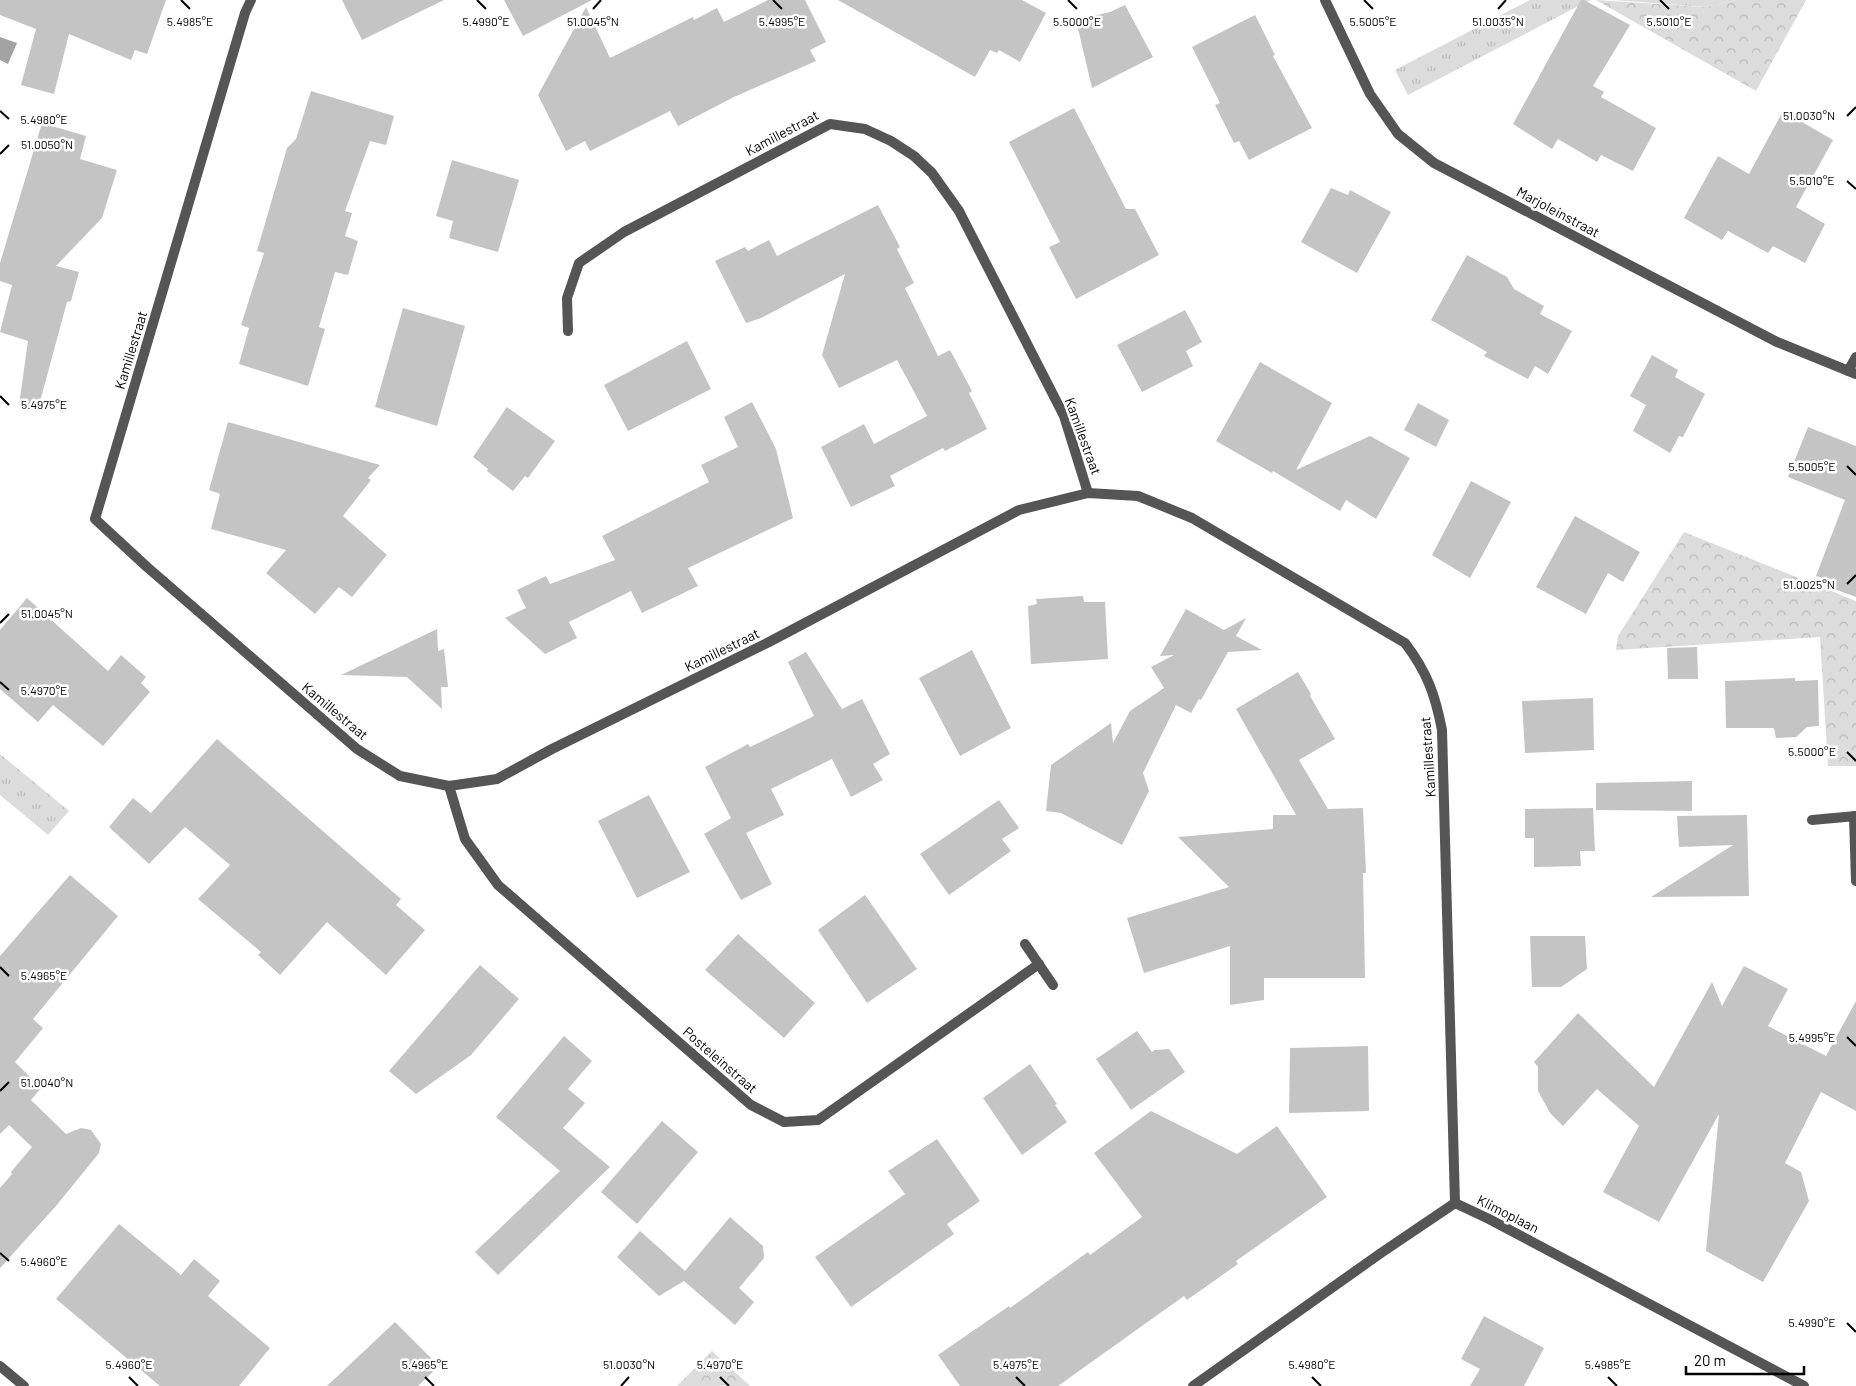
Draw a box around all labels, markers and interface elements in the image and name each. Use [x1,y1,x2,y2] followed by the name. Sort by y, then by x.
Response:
[167,14,213,28] text: 5.4985°E
[462,14,510,28] text: 5.4990°E
[567,14,619,28] text: 51.0045°N
[759,14,805,28] text: 5.4995°E
[1053,14,1101,28] text: 5.5000°E
[1349,14,1397,28] text: 5.5005°E
[1472,14,1524,28] text: 51.0035°N
[1647,14,1691,28] text: 5.5010°E
[742,106,821,159] street label: Kamillestraat
[1783,108,1835,122] text: 51.0030°N
[20,112,68,126] text: 5.4980°E
[21,137,73,151] text: 51.0050°N
[1790,173,1834,187] text: 5.5010°E
[1514,183,1603,241] street label: Marjoleinstraat
[111,309,150,391] street label: Kamillestraat
[1062,395,1105,477] street label: Kamillestraat
[21,397,67,411] text: 5.4975°E
[1788,459,1836,473] text: 5.5005°E
[1783,577,1835,591] text: 51.0025°N
[21,606,73,620] text: 51.0045°N
[682,624,762,675] street label: Kamillestraat
[299,678,372,743] street label: Kamillestraat
[21,683,67,697] text: 5.4970°E
[1416,716,1439,798] street label: Kamillestraat
[1788,744,1836,758] text: 5.5000°E
[21,968,67,982] text: 5.4965°E
[680,1023,761,1096] street label: Posteleinstraat
[1789,1030,1835,1044] text: 5.4995°E
[21,1075,73,1089] text: 51.0040°N
[1474,1191,1542,1236] street label: Klimoplaan
[20,1254,68,1268] text: 5.4960°E
[1788,1315,1836,1329] text: 5.4990°E
[1686,1344,1804,1376] scale bar
[1694,1351,1726,1369] text: 20 m
[105,1357,153,1371] text: 5.4960°E
[402,1357,448,1371] text: 5.4965°E
[603,1357,655,1371] text: 51.0030°N
[697,1357,743,1371] text: 5.4970°E
[993,1357,1039,1371] text: 5.4975°E
[1288,1357,1336,1371] text: 5.4980°E
[1585,1357,1631,1371] text: 5.4985°E

